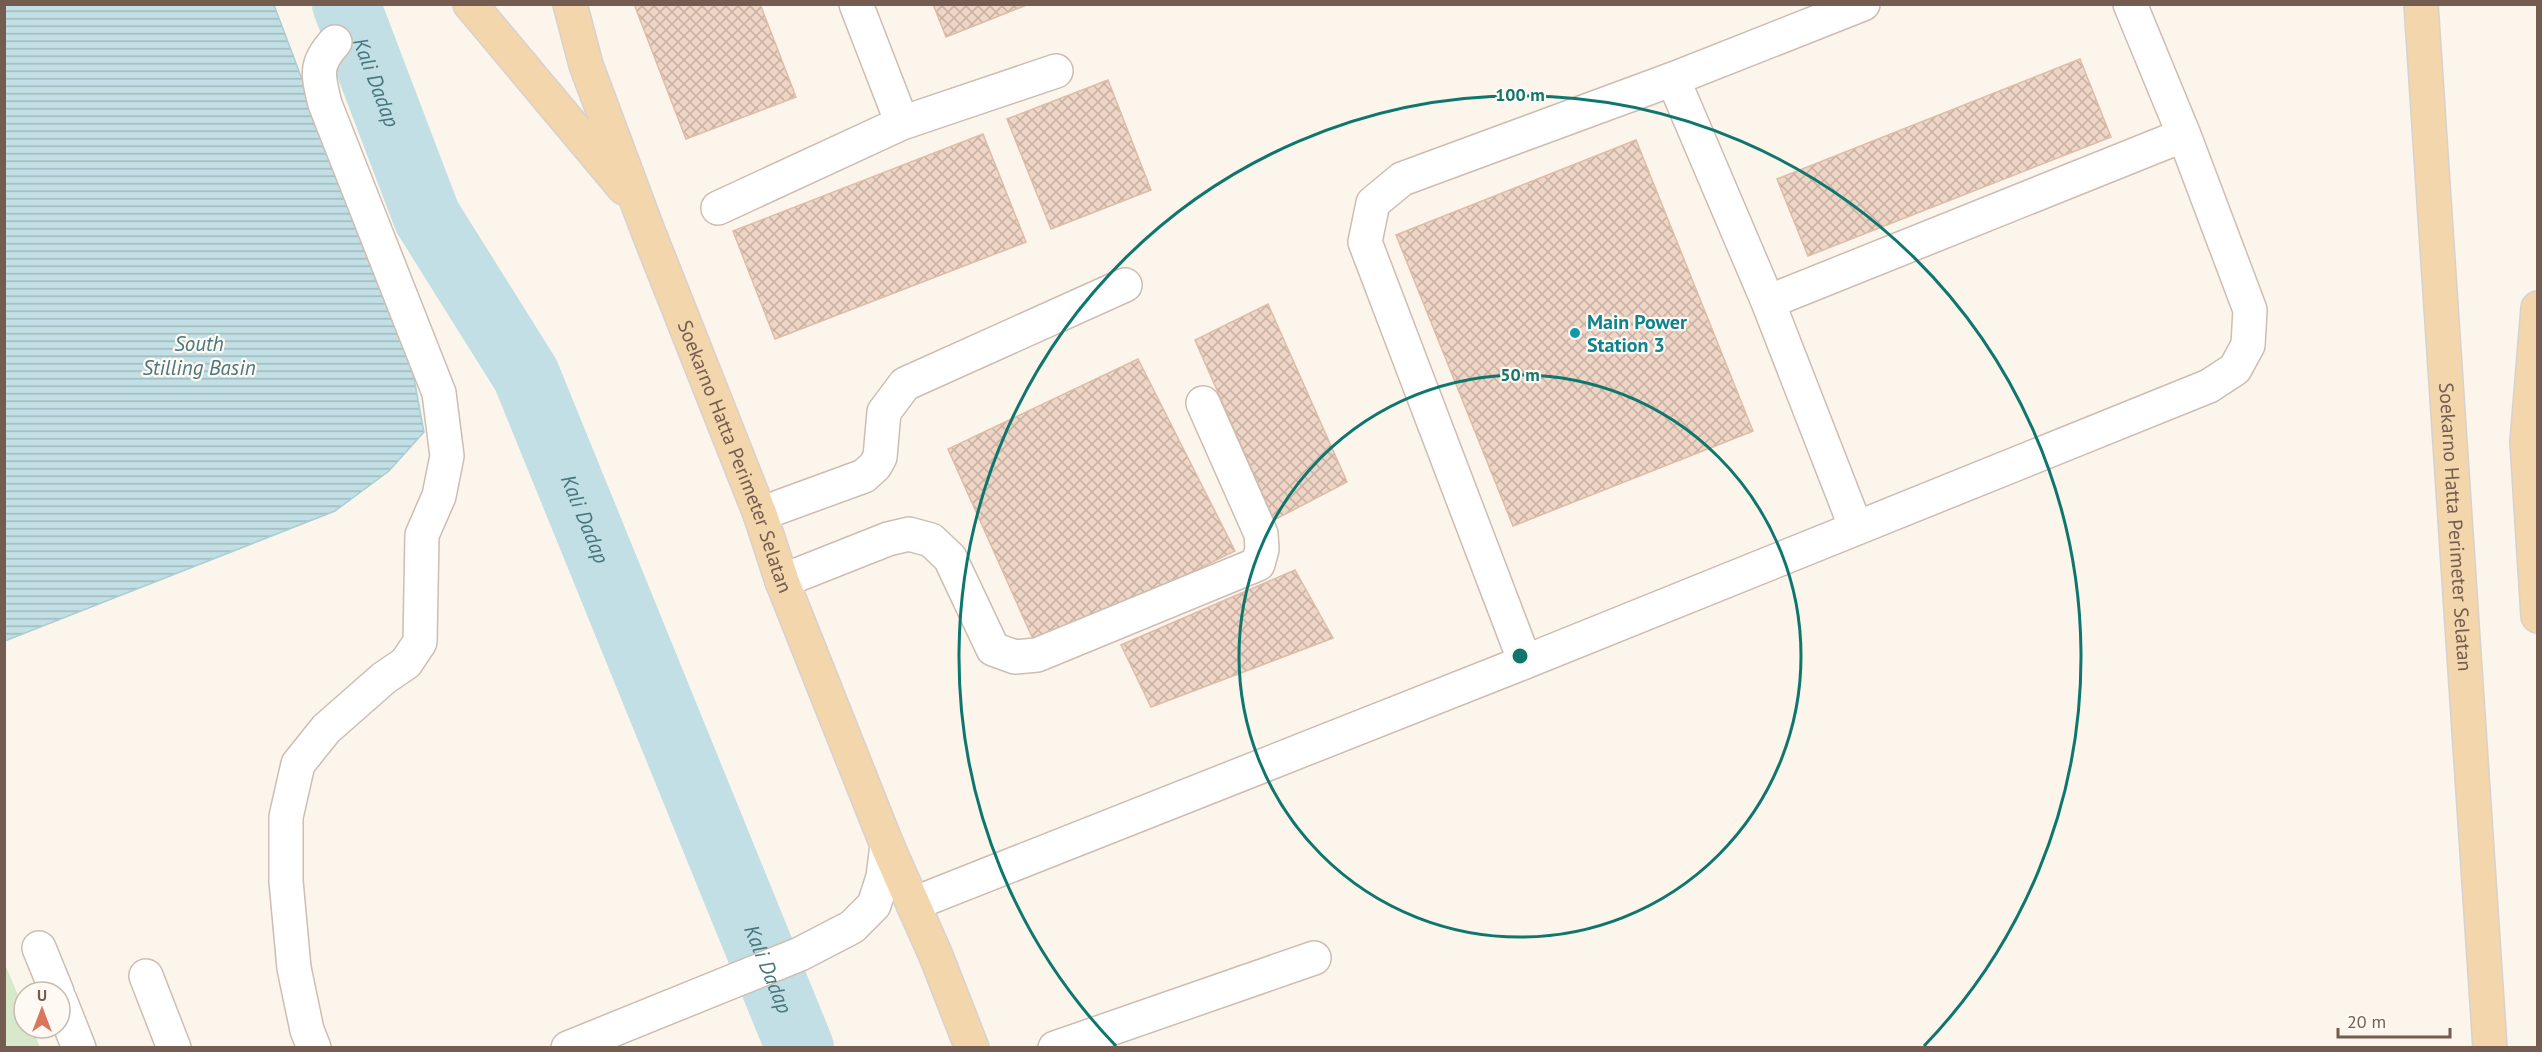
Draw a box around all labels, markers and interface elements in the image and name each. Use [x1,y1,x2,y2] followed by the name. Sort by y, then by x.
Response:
[347,34,406,131] water label: Kali Dadap
[1495,83,1545,106] text: 100 m
[1587,309,1687,358] place label: Main Power Station 3
[672,316,798,597] street label: Soekarno Hatta Perimeter Selatan
[1568,326,1582,340] marker: Main Power Station 3
[142,330,256,381] water label: South Stilling Basin
[1500,363,1540,386] text: 50 m
[2433,382,2478,672] street label: Soekarno Hatta Perimeter Selatan
[555,471,615,568] water label: Kali Dadap
[1510,646,1530,666] centre of rings
[738,921,799,1018] water label: Kali Dadap
[12,980,72,1040] north arrow
[37,985,47,1005] text: U
[2338,1001,2450,1039] scale bar
[2347,1010,2386,1033] text: 20 m

